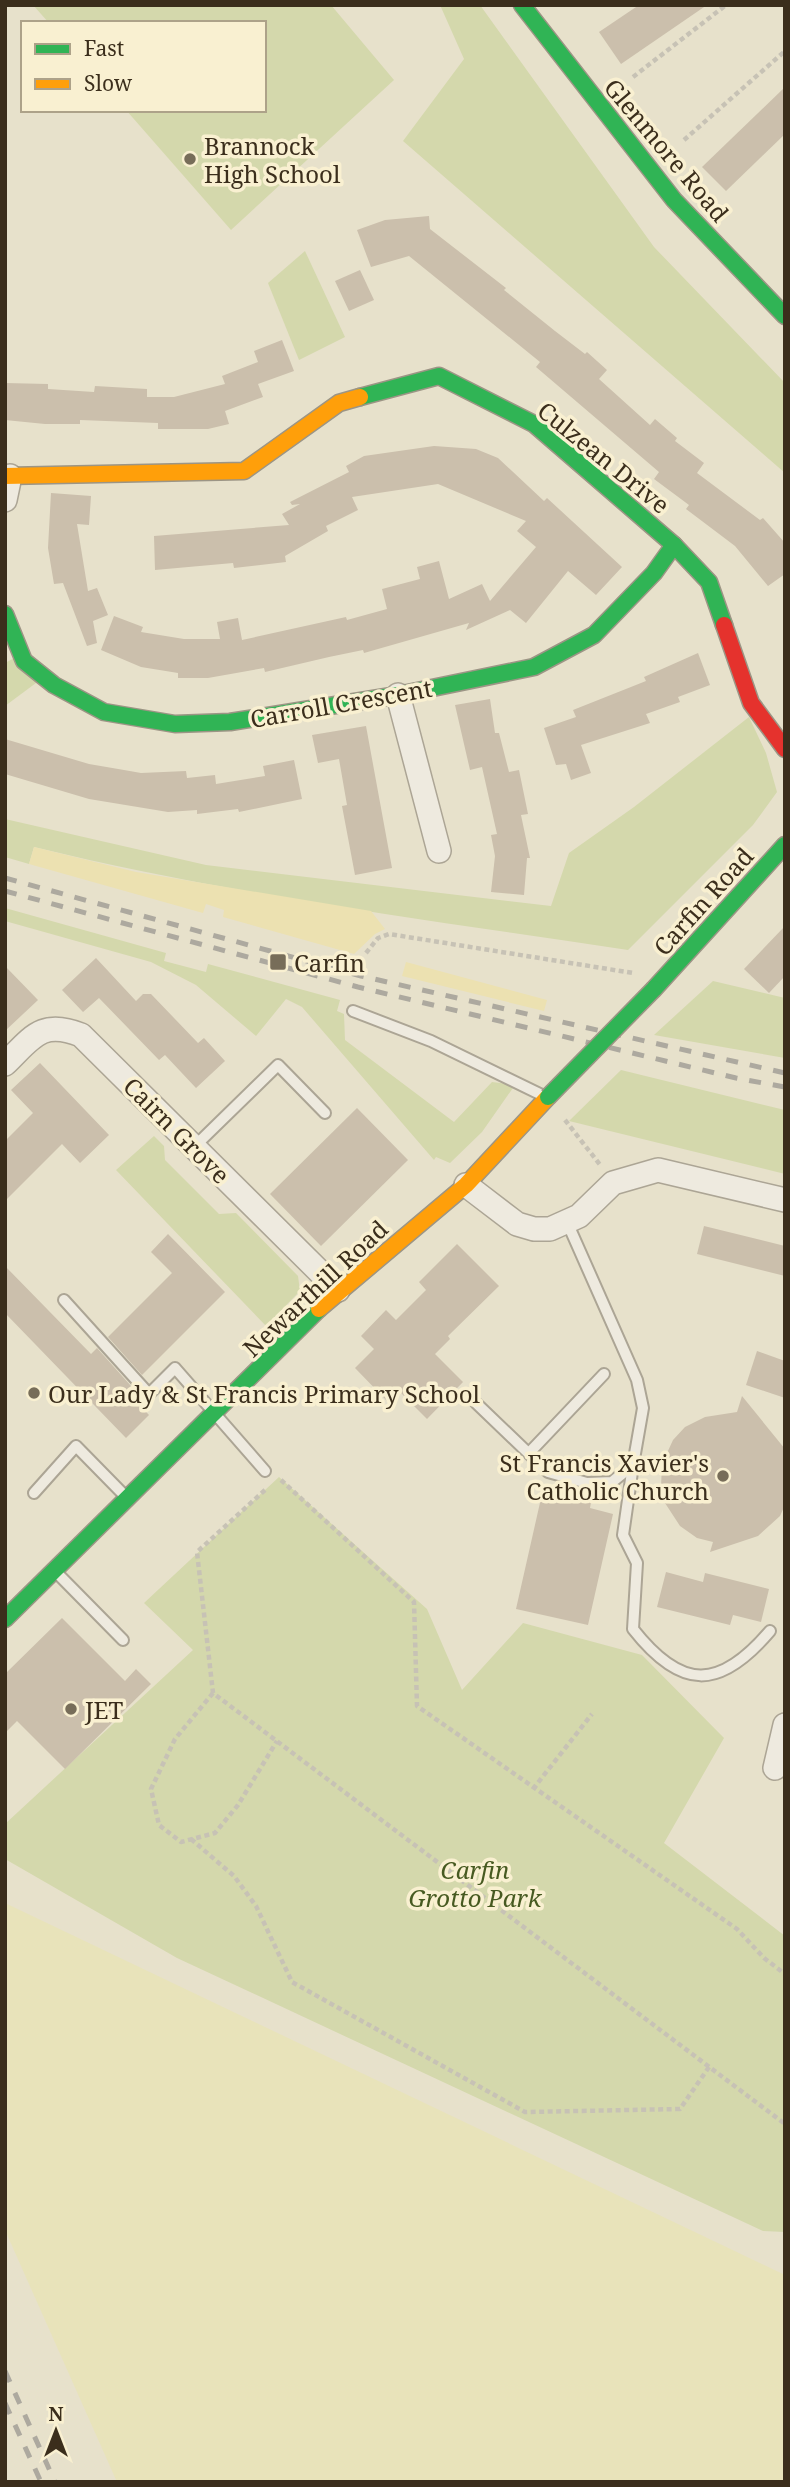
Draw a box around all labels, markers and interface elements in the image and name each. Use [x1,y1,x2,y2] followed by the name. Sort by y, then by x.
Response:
[21,21,266,112] legend
[84,34,124,62] text: Fast
[84,69,133,97] text: Slow
[597,71,737,229] street label: Glenmore Road
[204,129,341,190] place label: Brannock High School
[182,151,198,167] marker: Brannock High School
[531,394,677,520] street label: Culzean Drive
[247,671,435,735] street label: Carroll Crescent
[646,840,761,962] street label: Carfin Road
[294,946,365,979] place label: Carfin
[268,952,288,972] marker: Carfin
[117,1070,237,1190] street label: Cairn Grove
[235,1212,395,1364] street label: Newarthill Road
[48,1377,480,1410] place label: Our Lady & St Francis Primary School
[26,1385,42,1401] marker: Our Lady & St Francis Primary School
[500,1446,709,1507] place label: St Francis Xavier's Catholic Church
[715,1468,731,1484] marker: St Francis Xavier's Catholic Church
[84,1693,124,1726] place label: JET
[63,1701,79,1717] marker: JET
[408,1853,543,1914] park label: Carfin Grotto Park
[21,2396,91,2466] north arrow
[49,2401,64,2427] text: N

